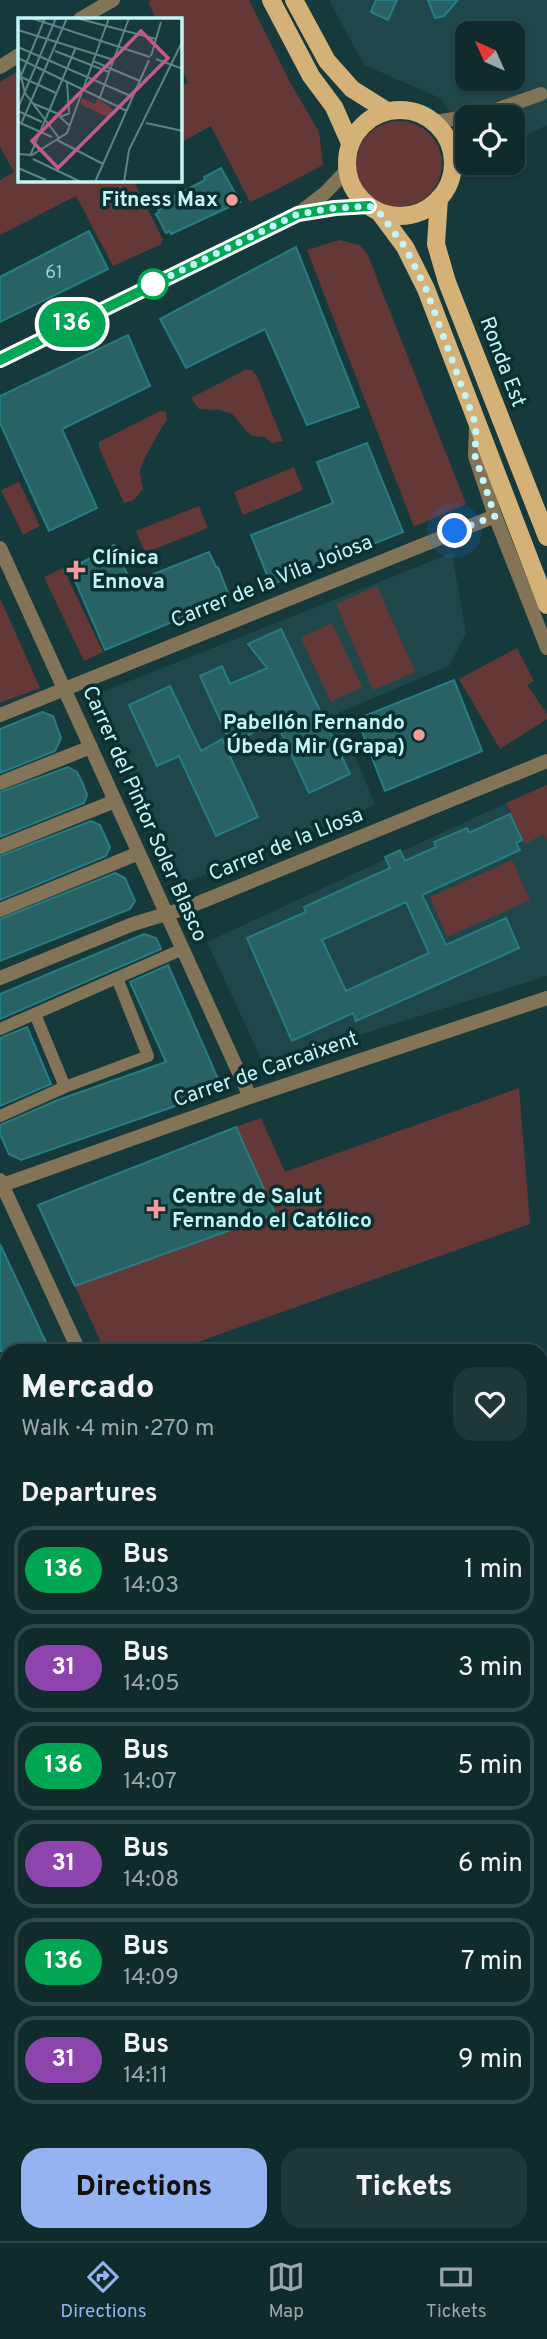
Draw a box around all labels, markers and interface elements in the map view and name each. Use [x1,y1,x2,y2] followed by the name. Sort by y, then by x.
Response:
[18,18,182,182] inset map
[455,21,525,91] north arrow
[455,21,525,175] map controls
[455,105,525,175] button: locate
[102,187,218,214] place label: Fitness Max
[224,192,240,208] marker: Fitness Max
[45,262,63,285] house number: 61
[138,269,168,299] unlabelled marker
[32,301,112,347] line badge: 136
[53,309,91,339] text: 136
[472,313,532,411] street label: Ronda Est
[437,513,472,548] your location
[167,529,377,635] street label: Carrer de la Vila Joiosa
[92,545,165,596] place label: Clínica Ennova
[66,560,86,580] marker: Clínica Ennova
[75,682,213,946] street label: Carrer del Pintor Soler Blasco
[223,710,405,761] place label: Pabellón Fernando Úbeda Mir (Grapa)
[411,727,427,743] marker: Pabellón Fernando Úbeda Mir (Grapa)
[205,802,367,888] street label: Carrer de la Llosa
[170,1026,362,1114] street label: Carrer de Carcaixent
[172,1184,372,1235] place label: Centre de Salut Fernando el Católico
[146,1199,166,1219] marker: Centre de Salut Fernando el Católico
[453,1367,527,1441] button: heart
[21,1368,155,1410] text: Mercado
[21,1415,214,1444] text: Walk · 4 min · 270 m
[21,1478,158,1511] text: Departures
[123,1539,169,1572] text: Bus
[464,1554,523,1587] text: 1 min
[44,1555,83,1585] text: 136
[123,1572,179,1601] text: 14:03
[123,1637,169,1670] text: Bus
[458,1652,523,1685] text: 3 min
[52,1653,75,1683] text: 31
[123,1670,180,1699] text: 14:05
[123,1735,169,1768] text: Bus
[457,1750,523,1783] text: 5 min
[44,1751,83,1781] text: 136
[123,1768,177,1797] text: 14:07
[123,1833,169,1866] text: Bus
[458,1848,523,1881] text: 6 min
[52,1849,75,1879] text: 31
[123,1866,179,1895] text: 14:08
[123,1931,169,1964] text: Bus
[461,1946,523,1979] text: 7 min
[44,1947,83,1977] text: 136
[123,1964,179,1993] text: 14:09
[123,2029,169,2062] text: Bus
[458,2044,523,2077] text: 9 min
[52,2045,75,2075] text: 31
[123,2062,168,2091] text: 14:11
[21,2148,267,2228] button: Directions
[281,2148,527,2228] button: Tickets
[60,2258,147,2324] tab: Directions
[267,2258,305,2324] tab: Map
[426,2258,487,2324] tab: Tickets

